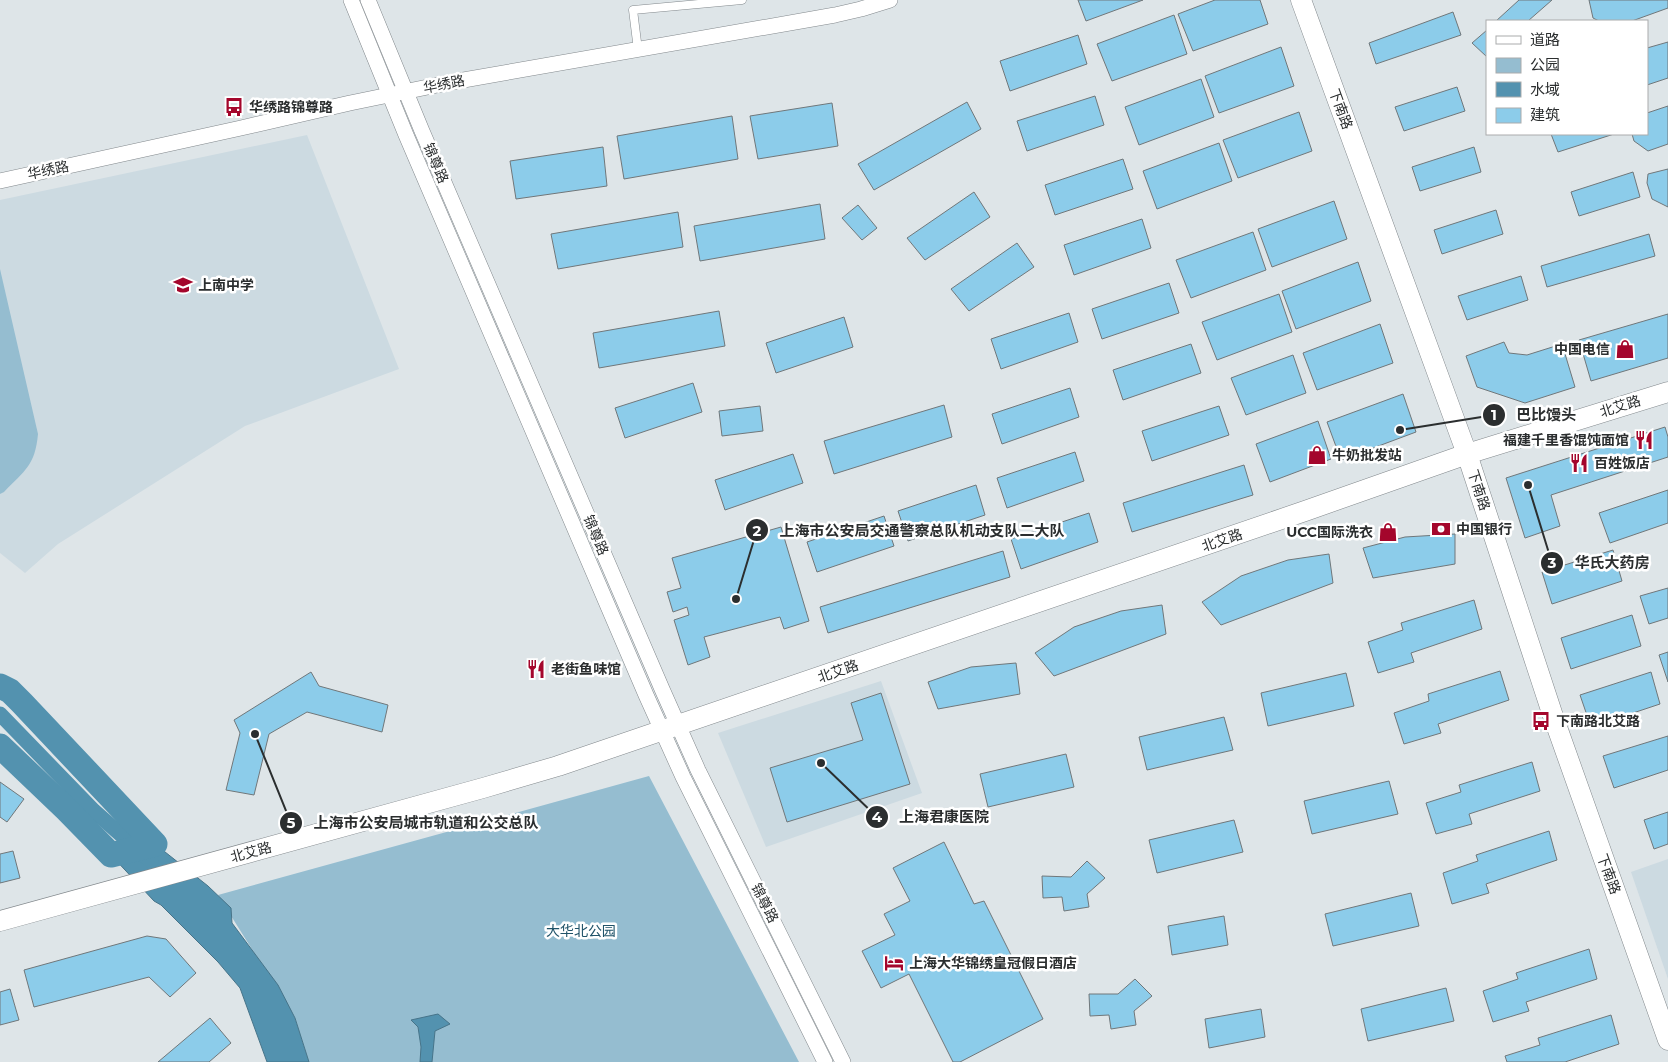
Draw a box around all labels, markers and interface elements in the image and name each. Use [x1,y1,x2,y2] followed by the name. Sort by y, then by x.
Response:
[1486,20,1648,135] legend
[1530,30,1560,49] text: 道路
[1530,55,1560,74] text: 公园
[422,71,466,97] street label: 华绣路
[1530,80,1560,99] text: 水域
[1325,86,1357,132] street label: 下南路
[223,96,245,118] bus stop icon: 华绣路锦尊路
[249,98,333,116] place label: 华绣路锦尊路
[1530,105,1560,124] text: 建筑
[420,140,452,186] street label: 锦尊路
[26,157,70,183] street label: 华绣路
[172,274,194,296] school or university icon: 上南中学
[198,276,254,294] place label: 上南中学
[1614,338,1636,360] shop icon: 中国电信
[1554,340,1610,358] place label: 中国电信
[1597,391,1643,421] street label: 北艾路
[1481,400,1586,430] callout: 巴比馒头
[1491,405,1497,424] text: 1
[1516,405,1576,424] text: 巴比馒头
[1633,429,1655,451] restaurant icon: 福建千里香馄饨面馆
[1503,431,1629,449] place label: 福建千里香馄饨面馆
[1306,444,1328,466] shop icon: 牛奶批发站
[1332,446,1402,464] place label: 牛奶批发站
[1568,452,1590,474] restaurant icon: 百姓饭店
[1594,454,1650,472] place label: 百姓饭店
[1464,467,1494,513] street label: 下南路
[580,512,612,558] street label: 锦尊路
[744,515,1074,545] callout: 上海市公安局交通警察总队机动支队二大队
[1430,518,1452,540] bank icon: 中国银行
[1456,520,1512,538] place label: 中国银行
[753,521,762,540] text: 2
[779,521,1065,540] text: 上海市公安局交通警察总队机动支队二大队
[1377,521,1399,543] shop icon: UCC国际洗衣
[1286,523,1373,541] place label: UCC国际洗衣
[1199,525,1245,555] street label: 北艾路
[1539,548,1659,578] callout: 华氏大药房
[1547,553,1557,572] text: 3
[1574,553,1650,572] text: 华氏大药房
[815,656,861,686] street label: 北艾路
[525,658,547,680] restaurant icon: 老街鱼味馆
[551,660,621,678] place label: 老街鱼味馆
[1530,710,1552,732] bus stop icon: 下南路北艾路
[1556,712,1640,730] place label: 下南路北艾路
[864,802,999,832] callout: 上海君康医院
[872,807,883,826] text: 4
[899,807,989,826] text: 上海君康医院
[279,808,549,838] callout: 上海市公安局城市轨道和公交总队
[287,813,296,832] text: 5
[313,813,539,832] text: 上海市公安局城市轨道和公交总队
[228,838,274,866] street label: 北艾路
[1593,851,1625,897] street label: 下南路
[747,880,783,926] street label: 锦尊路
[546,922,616,940] park label: 大华北公园
[883,952,905,974] hotel icon: 上海大华锦绣皇冠假日酒店
[909,954,1077,972] place label: 上海大华锦绣皇冠假日酒店

